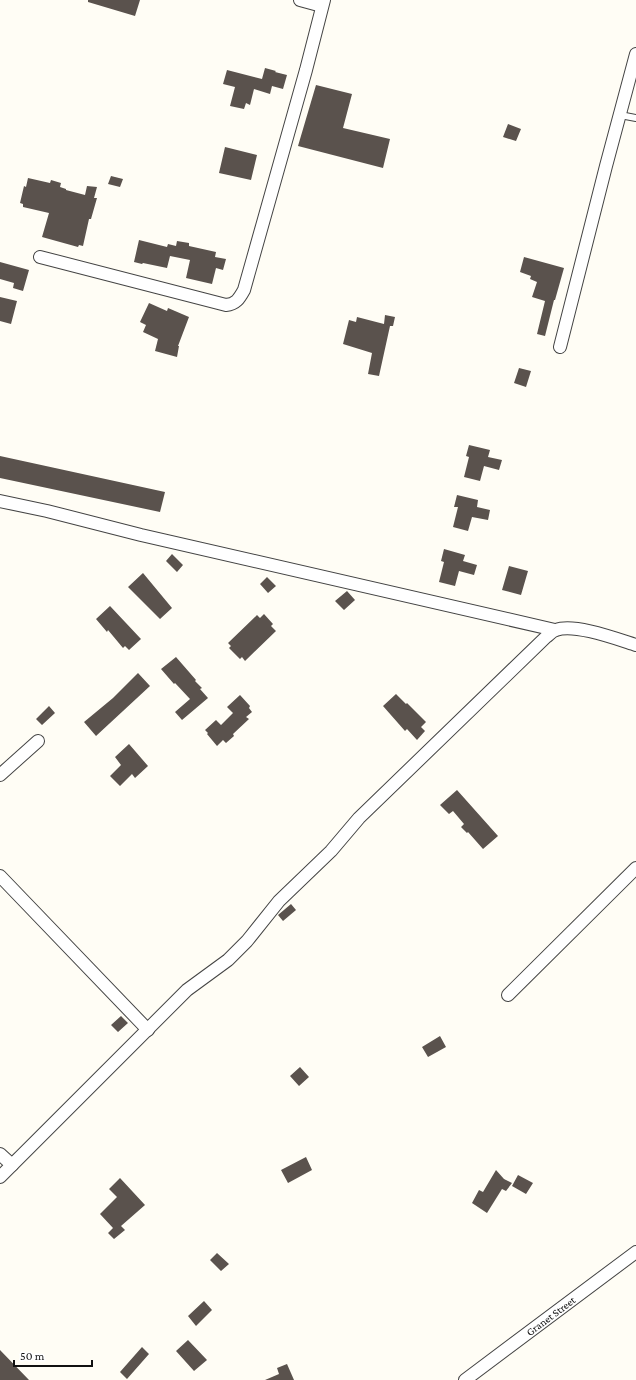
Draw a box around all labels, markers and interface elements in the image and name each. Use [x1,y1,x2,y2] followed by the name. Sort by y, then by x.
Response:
[524,1293,578,1338] street label: Granet Street
[14,1342,92,1368] scale bar
[20,1349,45,1363] text: 50 m

